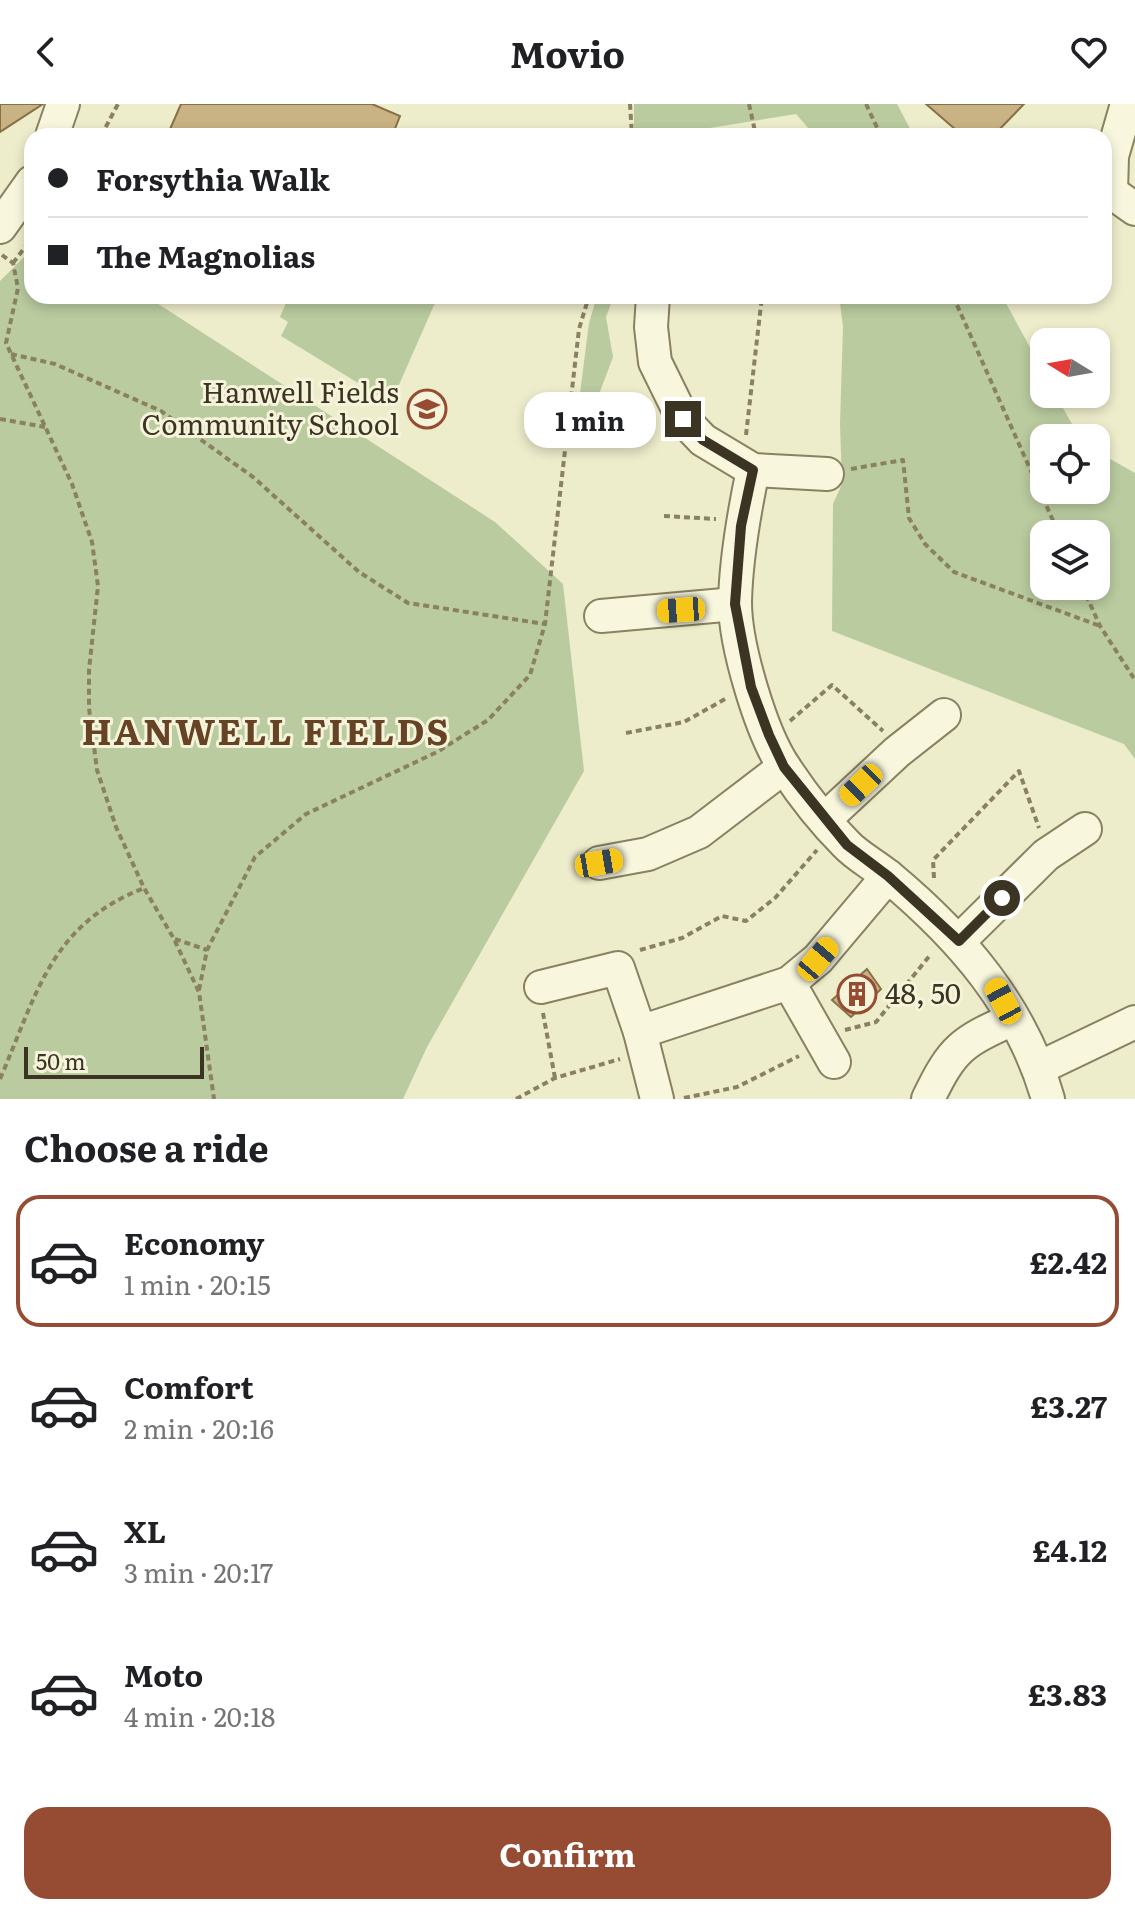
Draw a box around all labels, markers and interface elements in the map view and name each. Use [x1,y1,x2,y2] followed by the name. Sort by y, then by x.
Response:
[510,26,625,79] text: Movio
[24,30,68,74] icon: back
[1067,30,1111,74] icon: heart
[96,156,330,200] text: Forsythia Walk
[96,233,315,277] text: The Magnolias
[1030,328,1110,408] north arrow
[1030,328,1110,600] map controls
[142,370,399,444] place label: Hanwell Fields Community School
[406,388,448,430] school or university icon: Hanwell Fields Community School
[523,391,655,447] callout: 1 min
[555,400,625,439] text: 1 min
[665,401,701,437] route end
[1030,424,1110,504] button: locate
[1030,520,1110,600] button: layers
[656,596,706,624] car
[82,703,450,756] district label: HANWELL FIELDS
[835,760,887,810] car
[573,847,625,879] car
[984,880,1020,916] route start
[793,933,843,985] car
[885,971,961,1013] place label: 48, 50
[836,973,878,1015] building icon: 48, 50
[981,974,1025,1028] car
[24,1043,204,1079] scale bar
[36,1044,86,1077] text: 50 m
[24,1120,269,1173] text: Choose a ride
[124,1220,264,1264] text: Economy
[28,1225,100,1297] icon: car
[1030,1239,1107,1283] text: £2.42
[124,1264,271,1303] text: 1 min · 20:15
[124,1364,254,1408] text: Comfort
[28,1369,100,1441] icon: car
[1030,1383,1107,1427] text: £3.27
[124,1408,274,1447] text: 2 min · 20:16
[124,1508,166,1552] text: XL
[28,1513,100,1585] icon: car
[1032,1527,1107,1571] text: £4.12
[124,1552,273,1591] text: 3 min · 20:17
[124,1652,203,1696] text: Moto
[28,1657,100,1729] icon: car
[1028,1671,1107,1715] text: £3.83
[124,1696,275,1735] text: 4 min · 20:18
[24,1807,1111,1899] button: Confirm

